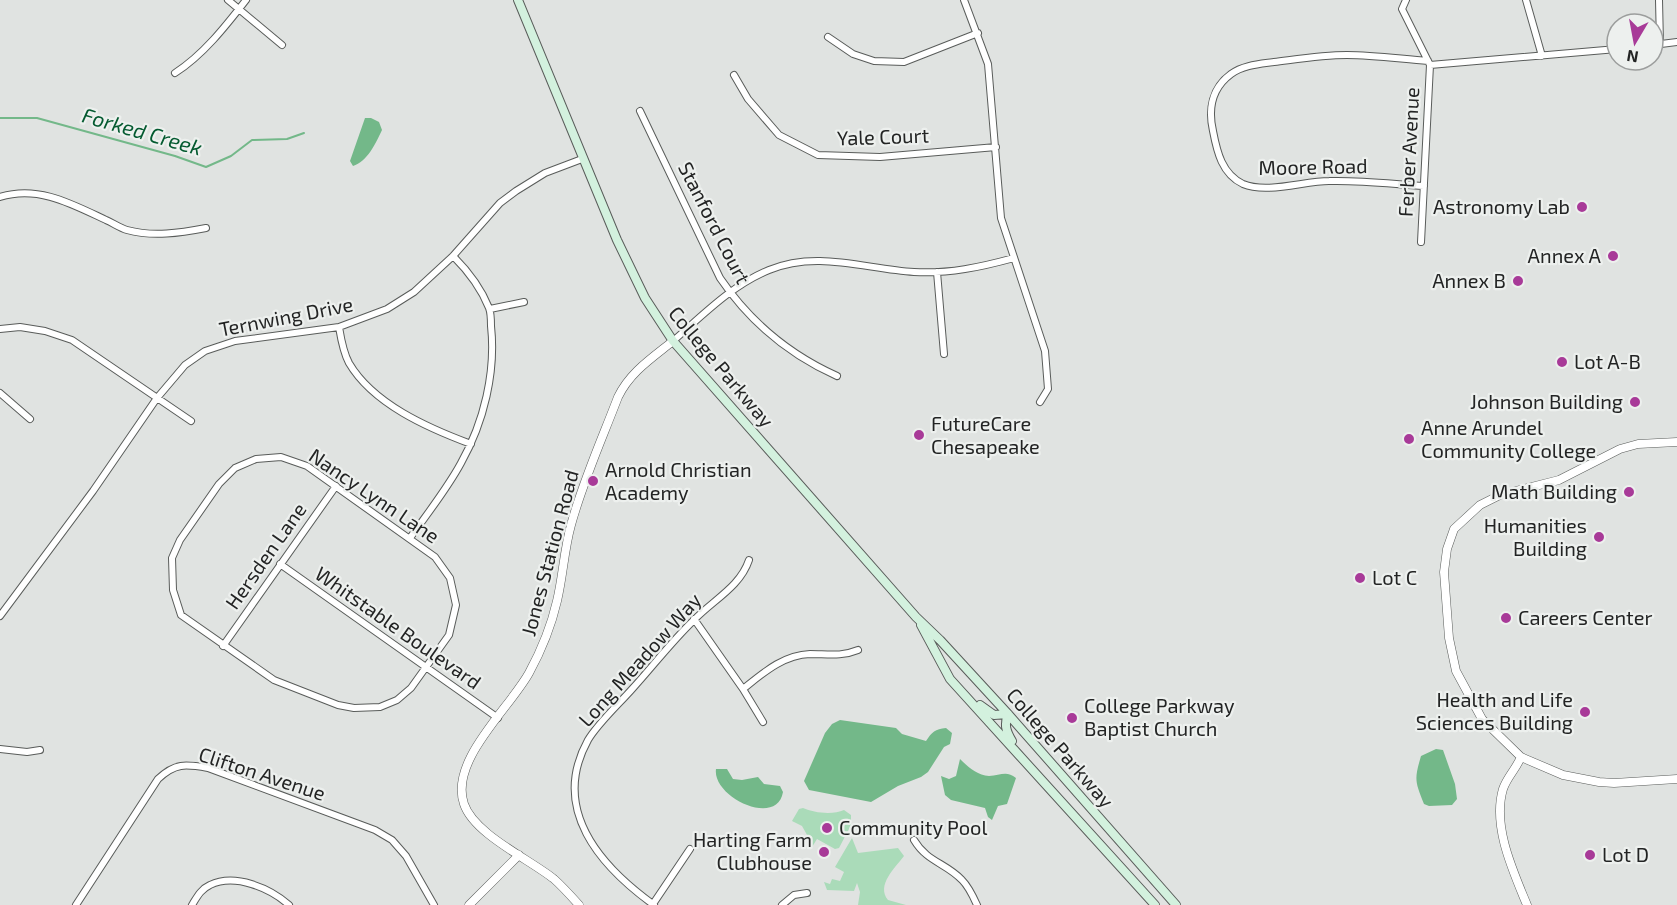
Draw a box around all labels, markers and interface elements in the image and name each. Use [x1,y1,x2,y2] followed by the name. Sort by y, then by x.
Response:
[1605,12,1665,72] north arrow
[1625,47,1640,68] text: N
[1393,86,1423,217] street label: Ferber Avenue
[80,102,205,160] water label: Forked Creek
[836,122,930,150] street label: Yale Court
[1258,153,1368,179] street label: Moore Road
[674,158,756,288] street label: Stanford Court
[1433,194,1570,218] place label: Astronomy Lab
[1575,200,1589,214] marker: Astronomy Lab
[1528,243,1602,267] place label: Annex A
[1606,249,1620,263] marker: Annex A
[1432,268,1506,292] place label: Annex B
[1511,274,1525,288] marker: Annex B
[217,291,355,341] street label: Ternwing Drive
[664,301,780,432] street label: College Parkway
[1574,349,1641,373] place label: Lot A-B
[1555,355,1569,369] marker: Lot A-B
[1470,389,1623,413] place label: Johnson Building
[1628,395,1642,409] marker: Johnson Building
[931,411,1040,458] place label: FutureCare Chesapeake
[1421,415,1596,462] place label: Anne Arundel Community College
[912,428,926,442] marker: FutureCare Chesapeake
[1402,432,1416,446] marker: Anne Arundel Community College
[305,443,444,548] street label: Nancy Lynn Lane
[605,457,752,504] place label: Arnold Christian Academy
[515,467,583,638] street label: Jones Station Road
[586,474,600,488] marker: Arnold Christian Academy
[1491,479,1617,503] place label: Math Building
[1622,485,1636,499] marker: Math Building
[220,498,311,613] street label: Hersden Lane
[1484,513,1587,560] place label: Humanities Building
[1592,530,1606,544] marker: Humanities Building
[311,561,486,694] street label: Whitstable Boulevard
[1372,565,1417,589] place label: Lot C
[1353,571,1367,585] marker: Lot C
[573,587,706,731] street label: Long Meadow Way
[1518,605,1652,629] place label: Careers Center
[1499,611,1513,625] marker: Careers Center
[1002,683,1119,812] street label: College Parkway
[1416,687,1573,734] place label: Health and Life Sciences Building
[1084,693,1235,740] place label: College Parkway Baptist Church
[1578,705,1592,719] marker: Health and Life Sciences Building
[1065,711,1079,725] marker: College Parkway Baptist Church
[196,741,329,805] street label: Clifton Avenue
[839,815,987,839] place label: Community Pool
[820,821,834,835] marker: Community Pool
[693,827,812,874] place label: Harting Farm Clubhouse
[1602,842,1649,866] place label: Lot D
[817,845,831,859] marker: Harting Farm Clubhouse
[1583,848,1597,862] marker: Lot D

